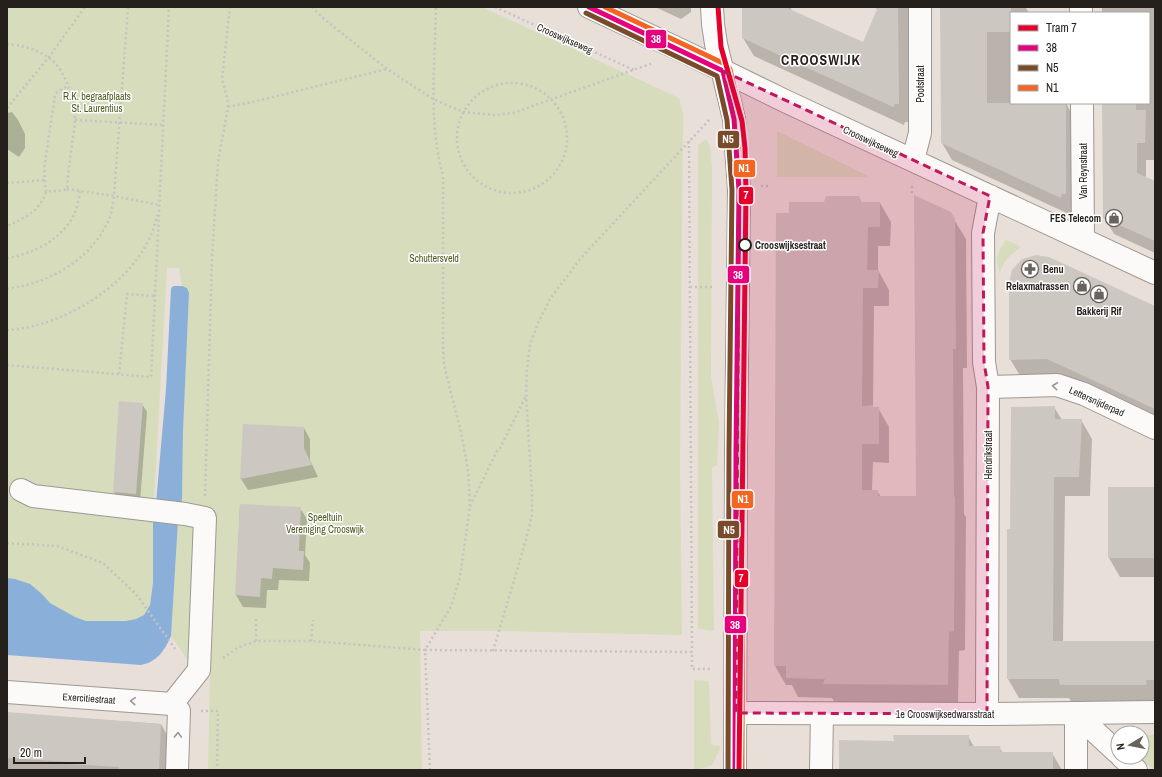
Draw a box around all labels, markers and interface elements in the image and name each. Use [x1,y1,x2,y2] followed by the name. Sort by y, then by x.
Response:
[1010,12,1150,104] legend
[535,20,595,57] street label: Crooswijkseweg
[1046,20,1077,36] text: Tram 7
[645,29,667,49] line badge: 38
[651,32,661,46] text: 38
[1046,40,1057,56] text: 38
[781,51,861,69] district label: CROOSWIJK
[1046,60,1059,76] text: N5
[914,65,927,103] street label: Pootstraat
[1046,80,1059,96] text: N1
[63,90,131,115] park label: R.K. begraafplaats St. Laurentius
[841,123,901,160] street label: Crooswijkseweg
[717,130,740,149] line badge: N5
[722,132,734,146] text: N5
[1077,142,1090,199] street label: Van Reynstraat
[733,159,756,178] line badge: N1
[738,161,750,175] text: N1
[738,186,754,205] line badge: 7
[743,188,749,202] text: 7
[1104,208,1124,228] shop icon: FES Telecom
[1050,212,1101,225] place label: FES Telecom
[738,238,752,252] marker: Crooswijksestraat
[755,239,826,252] place label: Crooswijksestraat
[409,252,459,265] park label: Schuttersveld
[1020,259,1040,279] pharmacy icon: Benu
[1043,263,1064,276] place label: Benu
[727,265,750,284] line badge: 38
[733,268,743,282] text: 38
[1072,276,1092,296] shop icon: Relaxmatrassen
[1006,280,1069,293] place label: Relaxmatrassen
[1089,284,1109,304] shop icon: Bakkerij Rif
[1076,305,1122,318] place label: Bakkerij Rif
[1052,381,1058,390] one-way arrow
[1067,383,1127,419] street label: Lettersnijderpad
[982,430,995,480] street label: Hendrikstraat
[731,490,754,509] line badge: N1
[737,492,749,506] text: N1
[286,511,365,536] park label: Speeltuin Vereniging Crooswijk
[717,520,740,539] line badge: N5
[723,523,735,537] text: N5
[734,569,749,588] line badge: 7
[738,571,744,585] text: 7
[724,615,747,634] line badge: 38
[730,618,740,632] text: 38
[62,690,117,707] street label: Exercitiestraat
[130,697,136,706] one-way arrow
[896,708,995,721] street label: 1e Crooswijksedwarsstraat
[1110,725,1150,765] north arrow
[174,732,183,738] one-way arrow
[14,739,85,765] scale bar
[1113,742,1128,751] text: N
[20,745,42,761] text: 20 m

